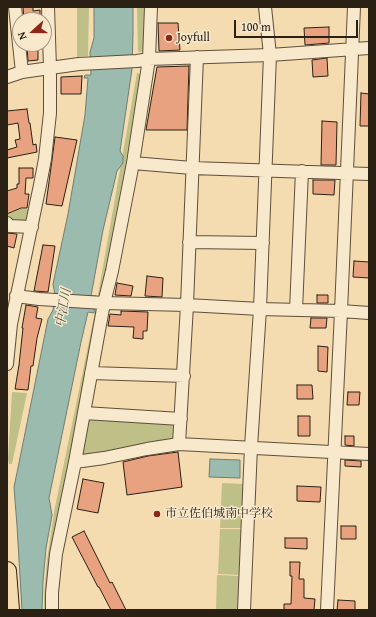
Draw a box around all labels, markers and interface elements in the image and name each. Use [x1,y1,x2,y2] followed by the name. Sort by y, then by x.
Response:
[12,12,52,52] north arrow
[236,12,360,38] scale bar
[241,18,271,35] text: 100 m
[13,30,31,42] text: N
[177,31,210,45] place label: Joyfull
[164,33,174,43] marker: Joyfull
[53,287,75,329] water label: 中江川
[165,507,273,521] place label: 市立佐伯城南中学校
[152,509,162,519] marker: 市立佐伯城南中学校

